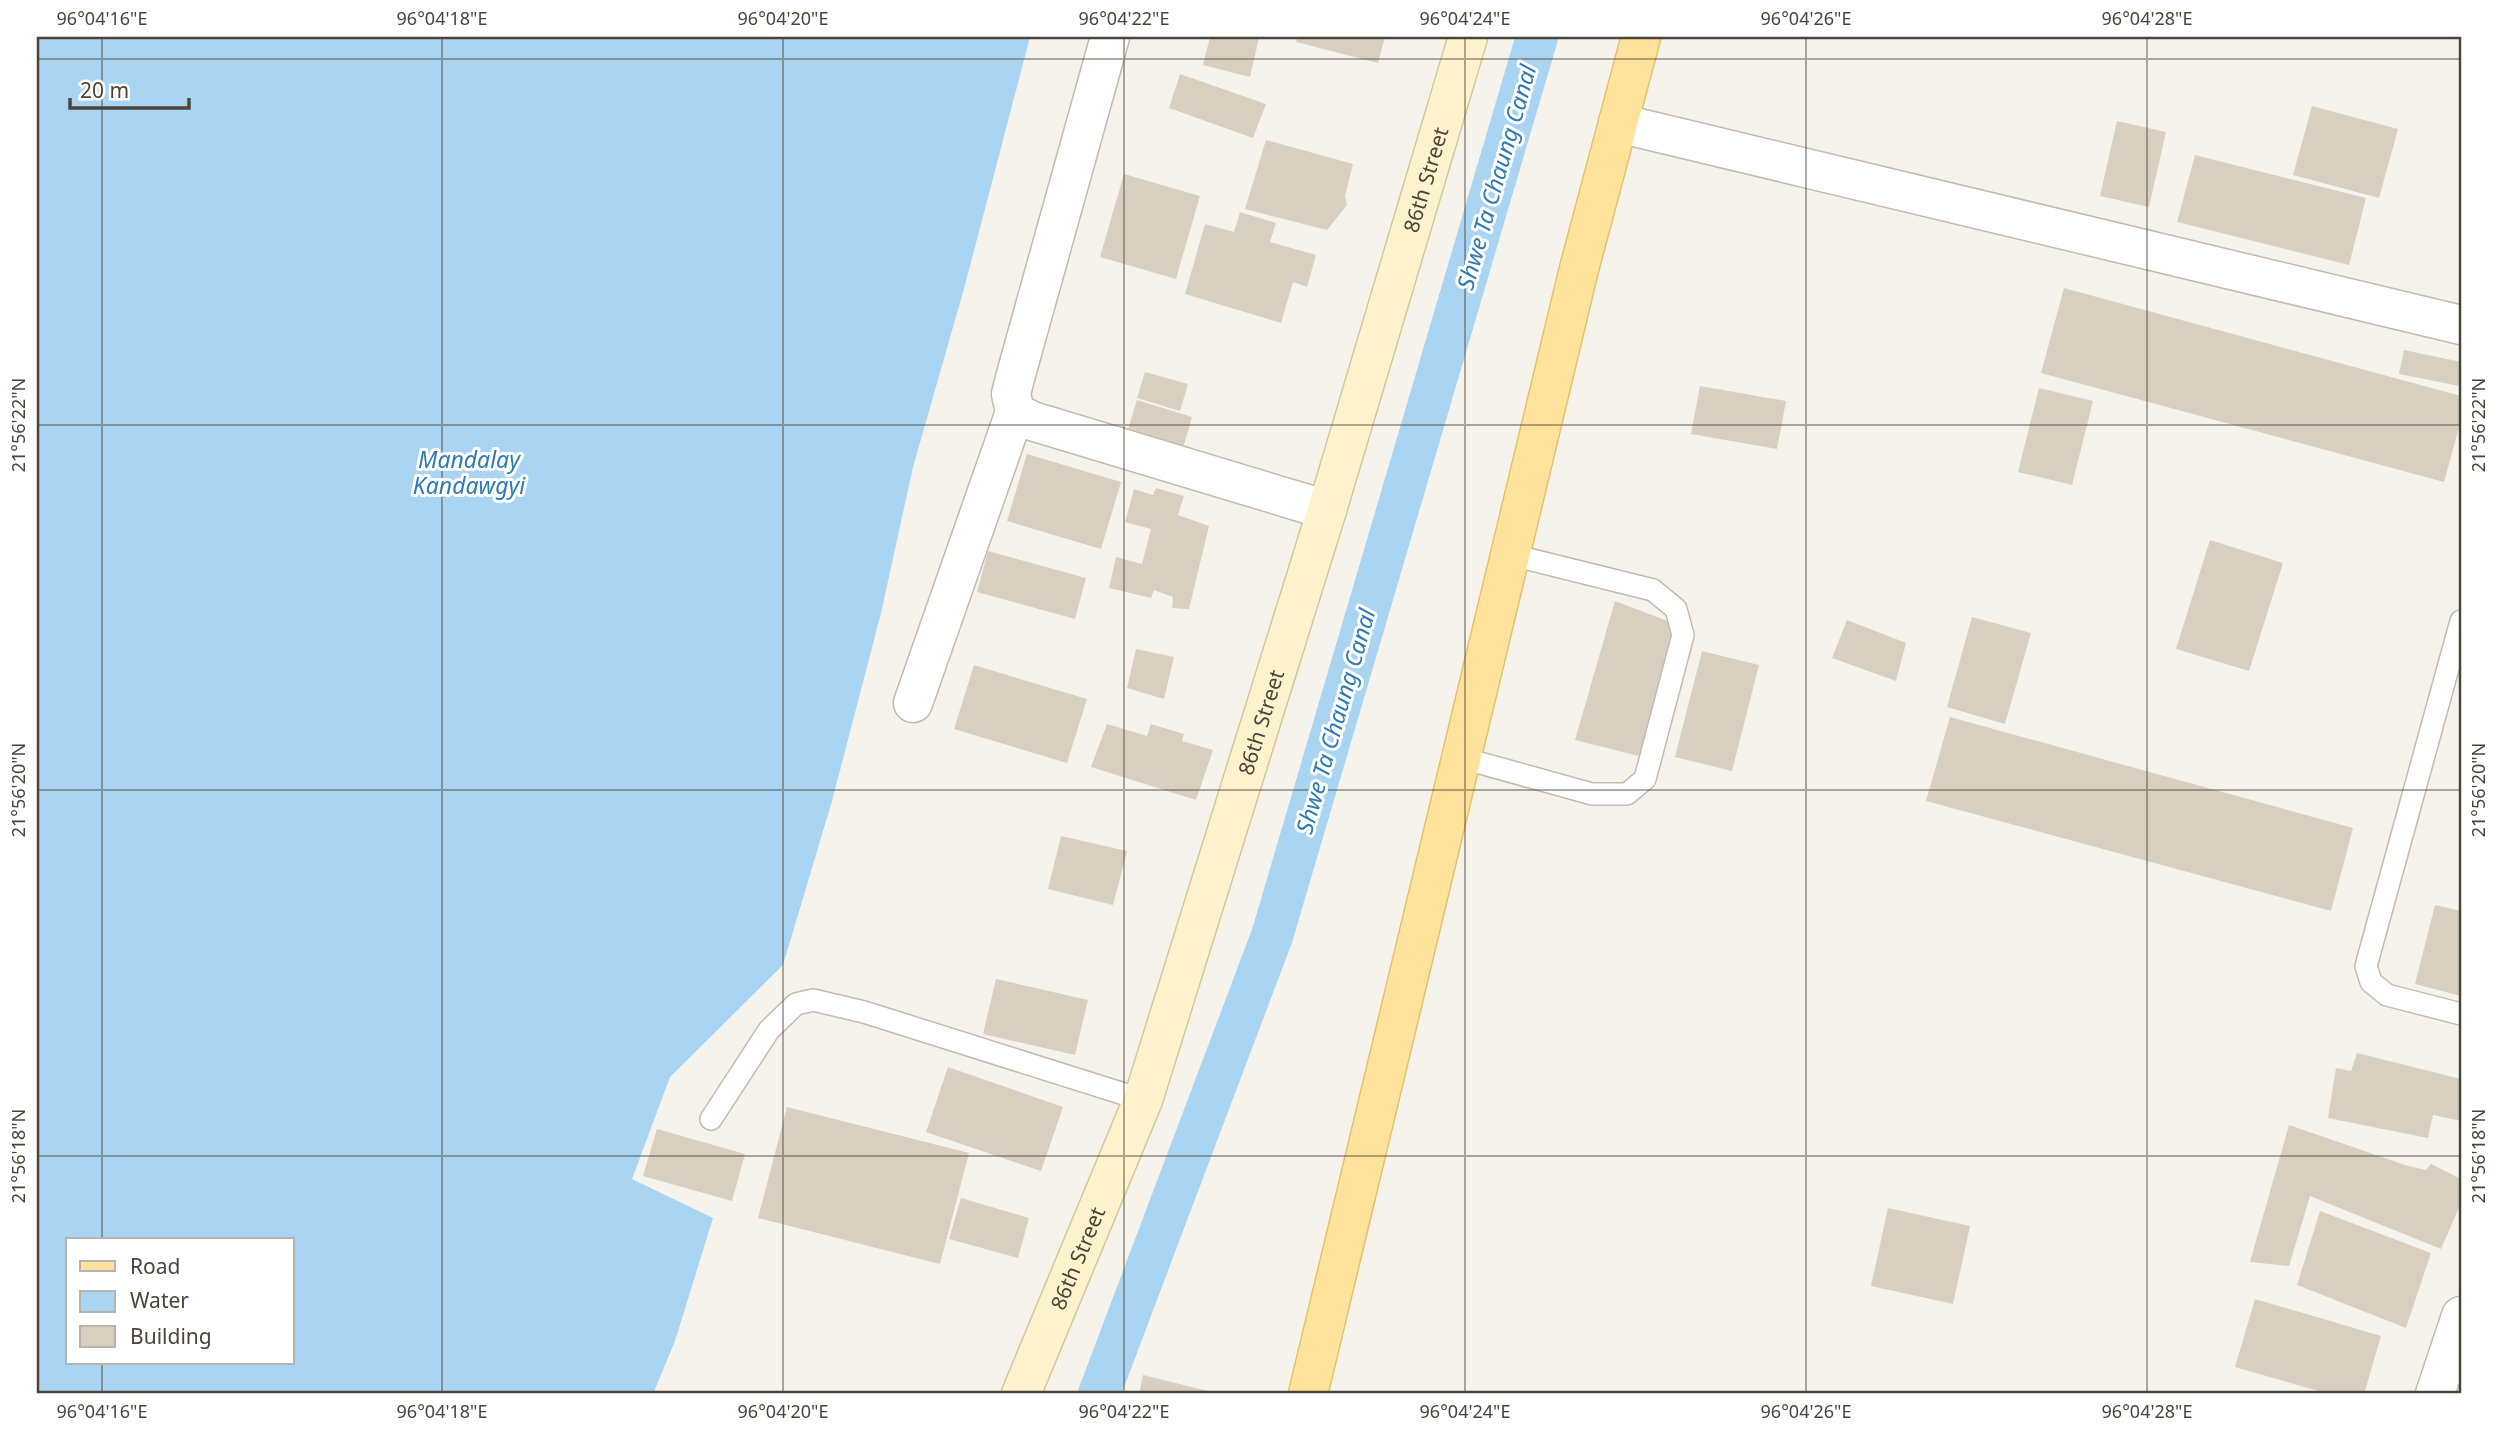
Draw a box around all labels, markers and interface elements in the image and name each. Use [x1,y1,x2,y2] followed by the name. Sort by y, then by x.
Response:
[57,6,147,30] text: 96°04'16"E
[397,6,487,30] text: 96°04'18"E
[738,6,828,30] text: 96°04'20"E
[1079,6,1169,30] text: 96°04'22"E
[1420,6,1510,30] text: 96°04'24"E
[1761,6,1851,30] text: 96°04'26"E
[2102,6,2192,30] text: 96°04'28"E
[1449,60,1544,293] water label: Shwe Ta Chaung Canal
[70,66,189,110] scale bar
[80,76,129,104] text: 20 m
[1397,123,1455,236] street label: 86th Street
[6,378,30,472] text: 21°56'22"N
[2466,378,2490,472] text: 21°56'22"N
[413,443,526,501] water label: Mandalay Kandawgyi
[1288,604,1383,837] water label: Shwe Ta Chaung Canal
[1231,666,1290,778] street label: 86th Street
[6,743,30,837] text: 21°56'20"N
[2466,743,2490,837] text: 21°56'20"N
[6,1109,30,1203] text: 21°56'18"N
[2466,1109,2490,1203] text: 21°56'18"N
[1044,1202,1111,1314] street label: 86th Street
[66,1238,294,1364] legend
[130,1252,180,1280] text: Road
[130,1286,189,1314] text: Water
[130,1322,212,1350] text: Building
[57,1399,147,1423] text: 96°04'16"E
[397,1399,487,1423] text: 96°04'18"E
[738,1399,828,1423] text: 96°04'20"E
[1079,1399,1169,1423] text: 96°04'22"E
[1420,1399,1510,1423] text: 96°04'24"E
[1761,1399,1851,1423] text: 96°04'26"E
[2102,1399,2192,1423] text: 96°04'28"E

